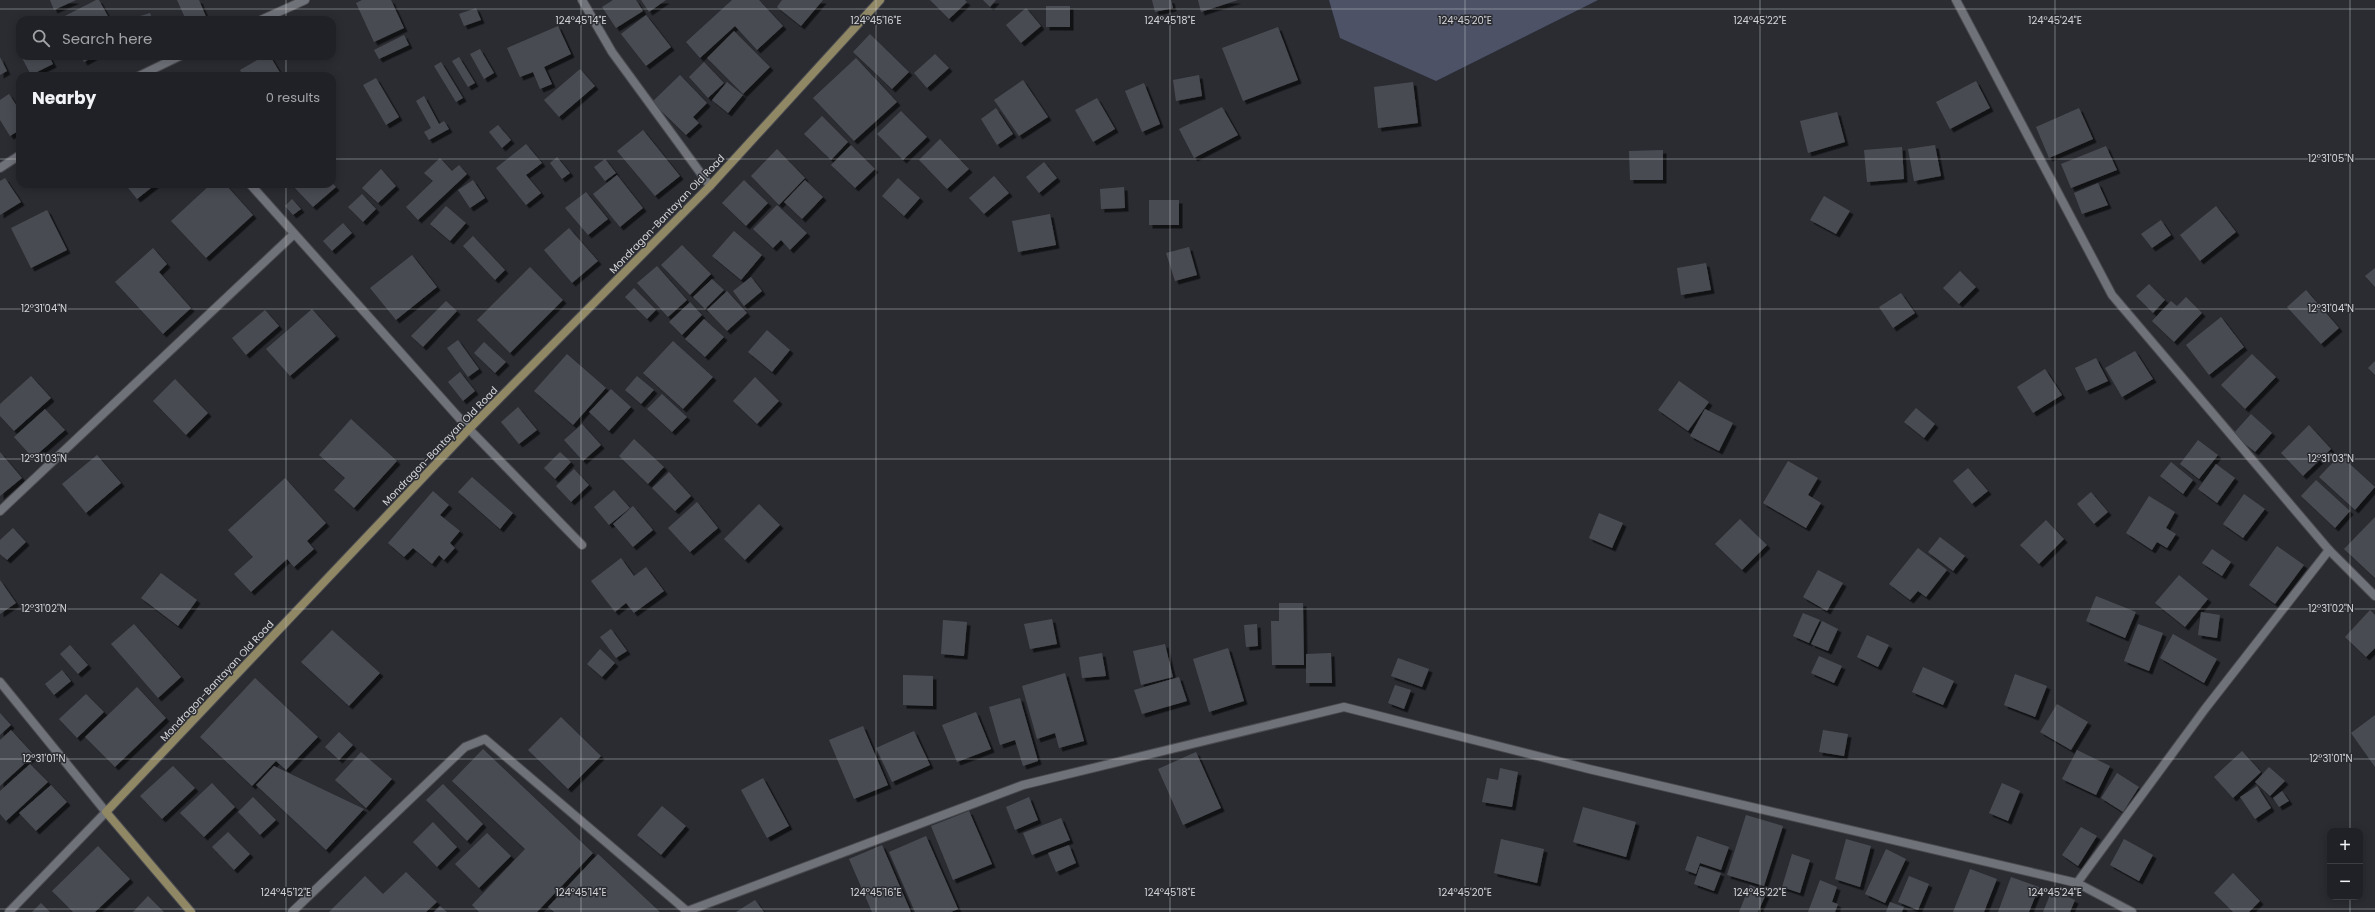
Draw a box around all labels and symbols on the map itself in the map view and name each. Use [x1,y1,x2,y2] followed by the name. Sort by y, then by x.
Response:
[555,13,607,28] text: 124°45'14"E
[850,13,902,28] text: 124°45'16"E
[1144,13,1196,28] text: 124°45'18"E
[1438,13,1492,28] text: 124°45'20"E
[1733,13,1787,28] text: 124°45'22"E
[2028,13,2082,28] text: 124°45'24"E
[606,151,728,277] street label: Mondragon-Bantayan Old Road
[2308,151,2354,166] text: 12°31'05"N
[21,301,67,316] text: 12°31'04"N
[2308,301,2354,316] text: 12°31'04"N
[379,383,501,509] street label: Mondragon-Bantayan Old Road
[21,451,67,466] text: 12°31'03"N
[2308,451,2354,466] text: 12°31'03"N
[21,601,67,616] text: 12°31'02"N
[2308,601,2354,616] text: 12°31'02"N
[157,617,277,745] street label: Mondragon-Bantayan Old Road
[22,751,66,766] text: 12°31'01"N
[2309,751,2353,766] text: 12°31'01"N
[261,885,311,900] text: 124°45'12"E
[555,885,607,900] text: 124°45'14"E
[850,885,902,900] text: 124°45'16"E
[1144,885,1196,900] text: 124°45'18"E
[1438,885,1492,900] text: 124°45'20"E
[1733,885,1787,900] text: 124°45'22"E
[2028,885,2082,900] text: 124°45'24"E

